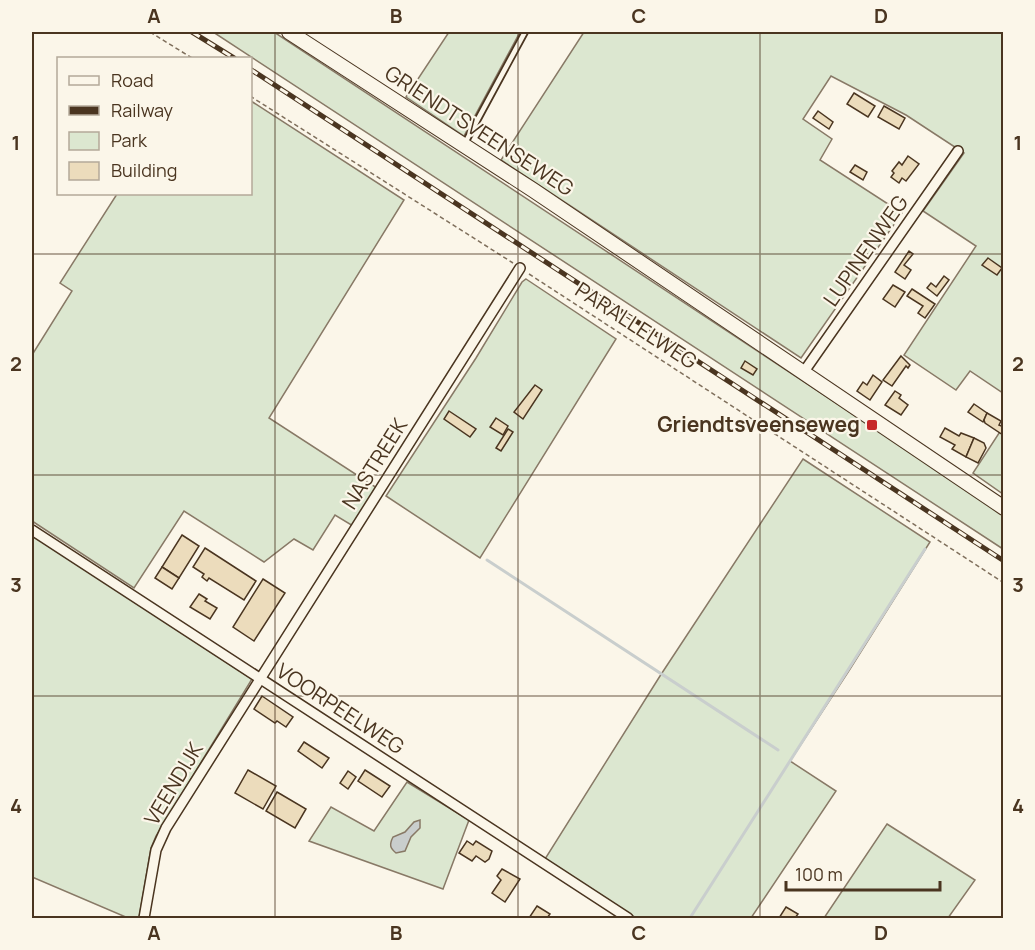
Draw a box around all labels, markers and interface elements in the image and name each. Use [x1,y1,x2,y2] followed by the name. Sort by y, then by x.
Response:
[147,2,161,29] text: A
[390,2,403,29] text: B
[632,2,646,29] text: C
[874,2,888,29] text: D
[57,57,252,195] legend
[380,59,579,202] street label: GRIENDTSVEENSEWEG
[111,68,154,92] text: Road
[111,98,173,122] text: Railway
[111,128,148,152] text: Park
[12,129,20,156] text: 1
[1014,129,1022,156] text: 1
[111,158,177,182] text: Building
[817,189,914,312] street label: LUPINENWEG
[570,275,703,375] street label: PARALLELWEG
[10,350,22,377] text: 2
[1012,350,1024,377] text: 2
[657,410,860,438] place label: Griendtsveenseweg
[335,412,413,514] street label: NASTREEK
[865,418,879,432] marker: Griendtsveenseweg
[10,571,22,598] text: 3
[1012,571,1024,598] text: 3
[271,656,410,760] street label: VOORPEELWEG
[137,736,209,830] street label: VEENDIJK
[10,792,22,819] text: 4
[1012,792,1024,819] text: 4
[786,854,940,892] scale bar
[795,862,843,886] text: 100 m
[147,919,161,946] text: A
[390,919,403,946] text: B
[632,919,646,946] text: C
[874,919,888,946] text: D

